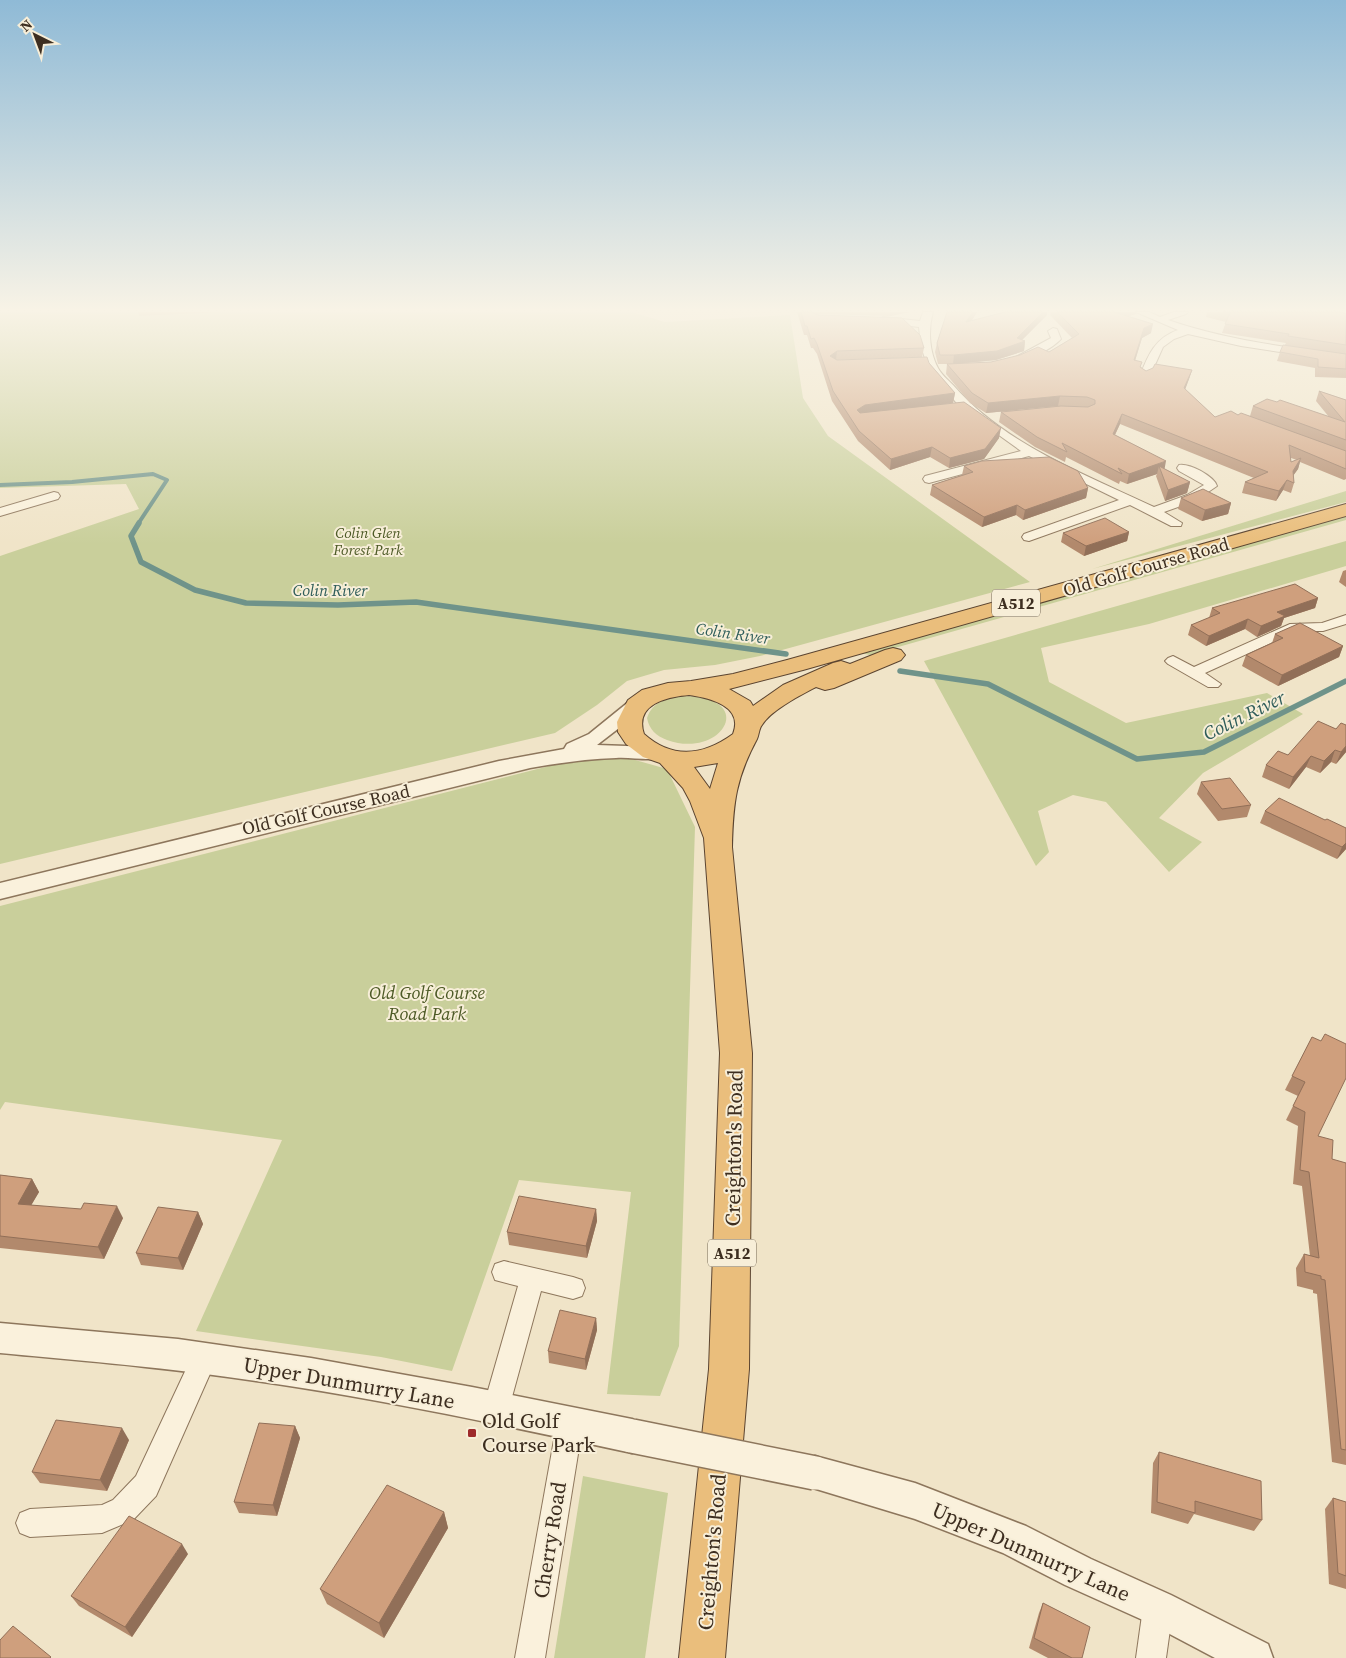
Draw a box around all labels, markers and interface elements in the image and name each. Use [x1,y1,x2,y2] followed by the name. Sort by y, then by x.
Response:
[10,10,60,60] north arrow
[16,14,37,36] text: N
[332,522,404,560] park label: Colin Glen Forest Park
[1060,531,1232,602] street label: Old Golf Course Road
[293,579,368,601] water label: Colin River
[992,590,1040,616] road number: A512
[695,617,772,649] water label: Colin River
[1198,683,1291,746] water label: Colin River
[240,778,412,841] street label: Old Golf Course Road
[369,980,486,1026] park label: Old Golf Course Road Park
[718,1069,749,1227] street label: Creighton's Road
[708,1240,756,1266] road number: A512
[241,1350,457,1415] street label: Upper Dunmurry Lane
[482,1406,596,1459] place label: Old Golf Course Park
[466,1427,478,1439] marker: Old Golf Course Park
[690,1472,733,1631] street label: Creighton's Road
[526,1479,573,1600] street label: Cherry Road
[927,1495,1135,1608] street label: Upper Dunmurry Lane

